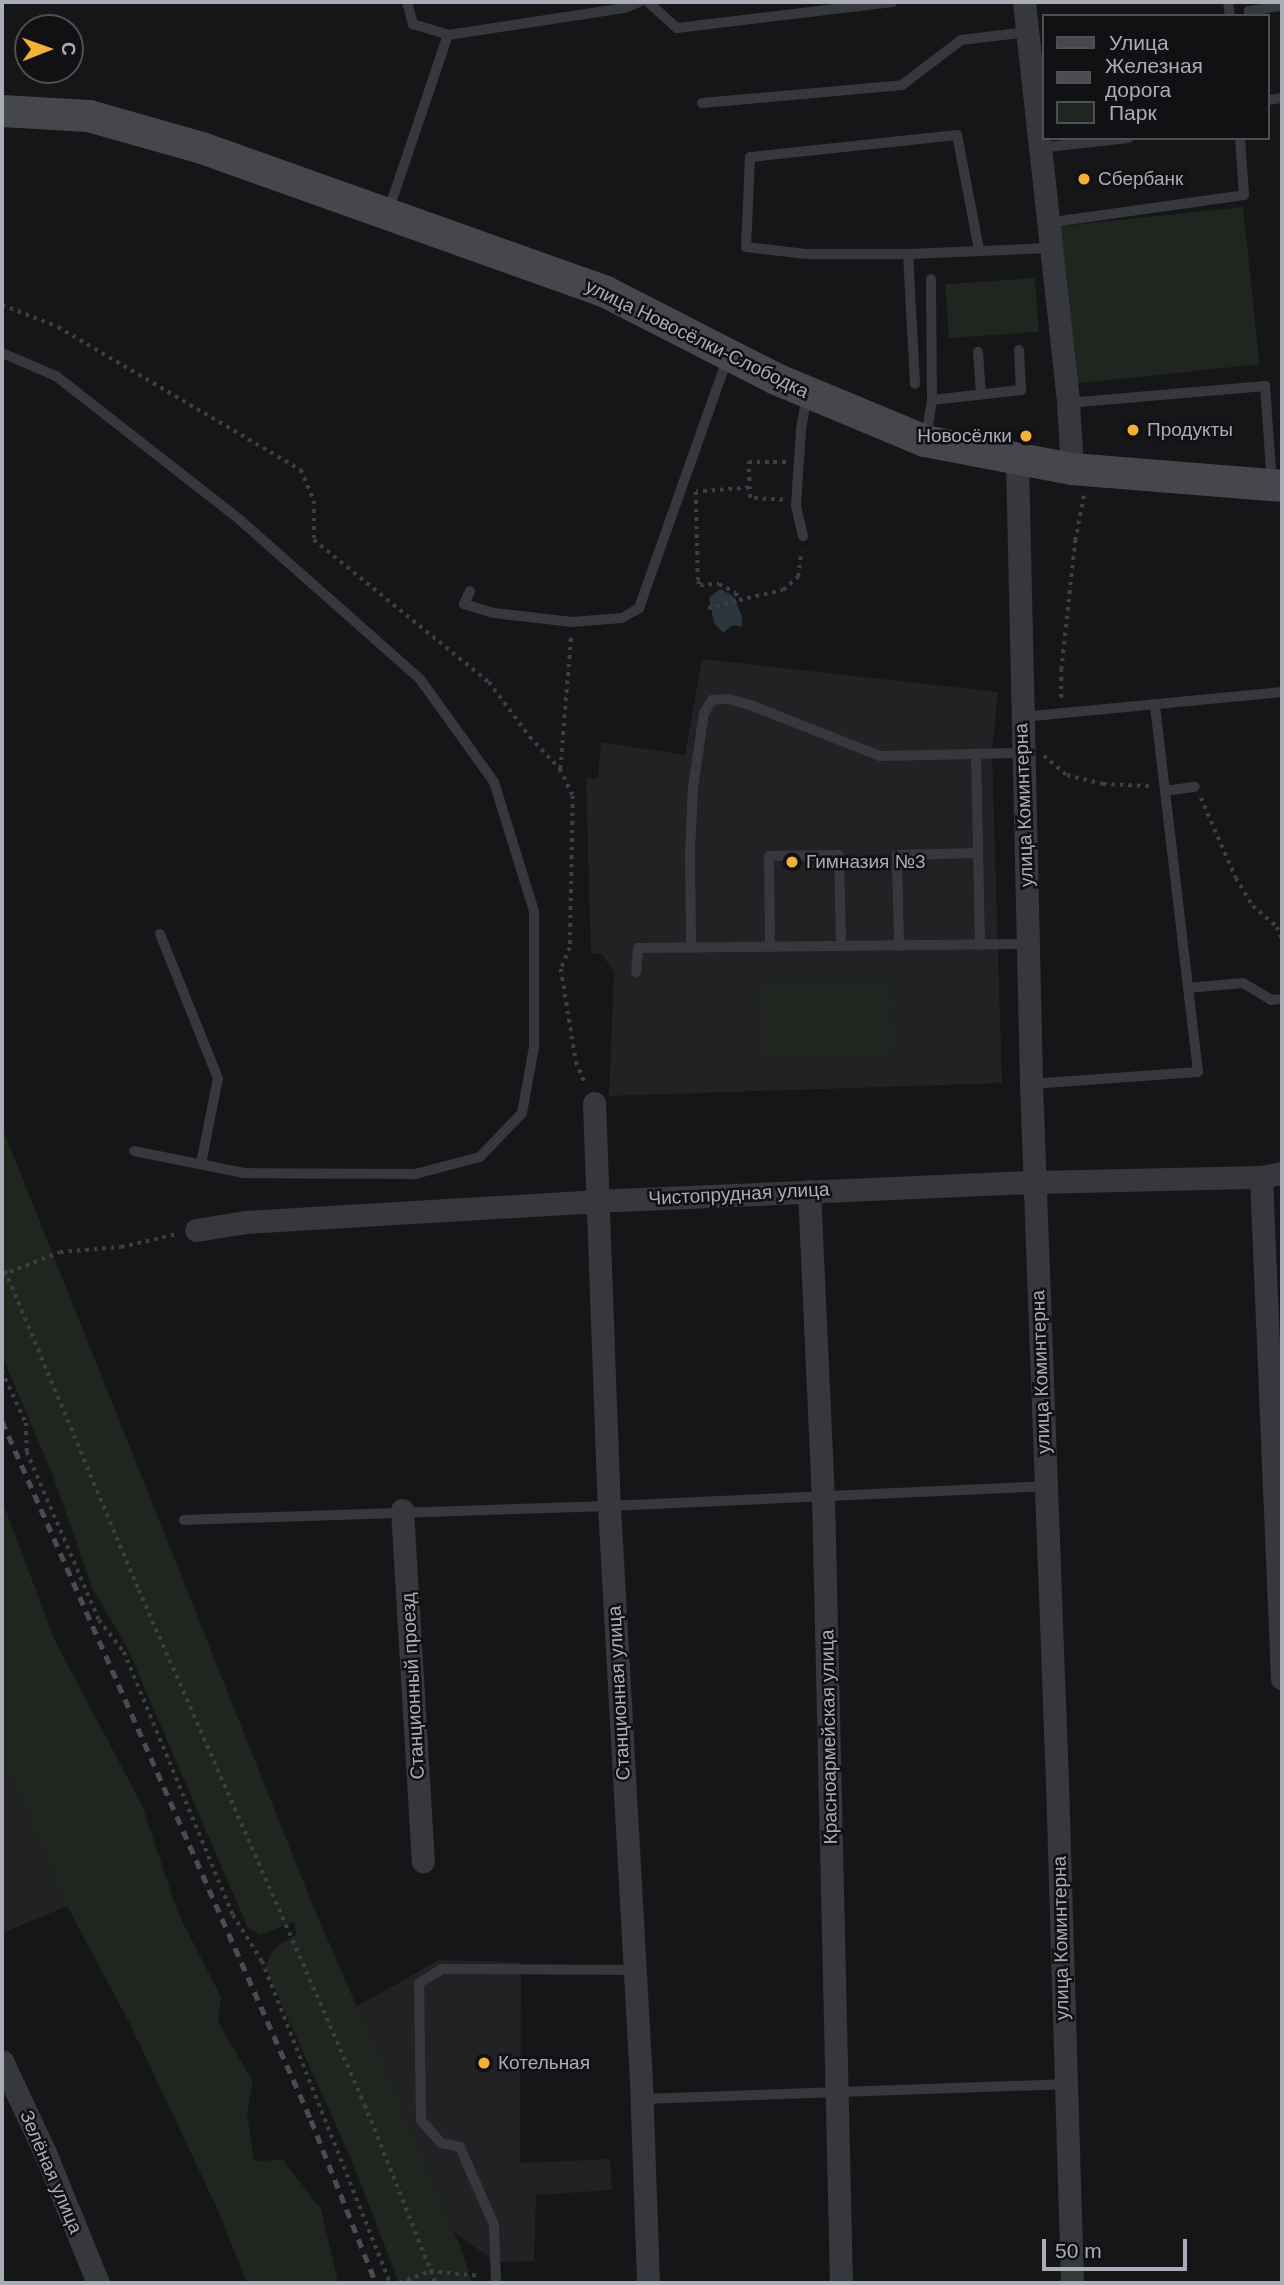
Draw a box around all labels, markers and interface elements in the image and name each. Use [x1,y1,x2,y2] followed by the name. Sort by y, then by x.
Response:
[14,14,84,84] north arrow
[1042,14,1270,140] legend
[1109,31,1169,54] text: Улица
[58,42,79,56] text: С
[1105,54,1203,101] text: Железная дорога
[1109,101,1157,124] text: Парк
[1098,168,1183,190] place label: Сбербанк
[1076,171,1092,187] marker: Сбербанк
[582,275,812,403] street label: улица Новосёлки-Слободка
[1147,419,1233,441] place label: Продукты
[1125,422,1141,438] marker: Продукты
[917,425,1012,447] place label: Новосёлки
[1018,428,1034,444] marker: Новосёлки
[1010,723,1038,887] street label: улица Коминтерна
[806,851,926,873] place label: Гимназия №3
[784,854,800,870] marker: Гимназия №3
[648,1178,830,1210] street label: Чистопрудная улица
[1027,1290,1055,1454] street label: улица Коминтерна
[397,1592,429,1780] street label: Станционный проезд
[603,1605,635,1781] street label: Станционная улица
[816,1629,842,1845] street label: Красноармейская улица
[1048,1856,1074,2020] street label: улица Коминтерна
[498,2052,590,2074] place label: Котельная
[476,2055,492,2071] marker: Котельная
[15,2107,87,2237] street label: Зелёная улица
[1046,2226,1191,2270] scale bar
[1055,2239,1102,2262] text: 50 m

